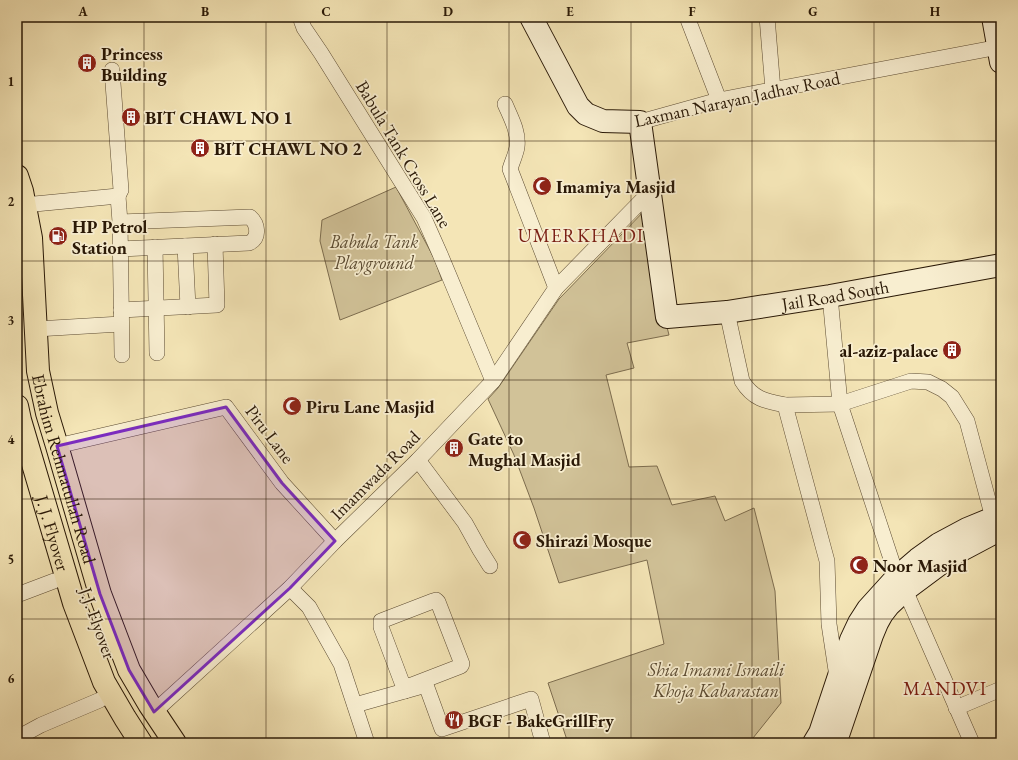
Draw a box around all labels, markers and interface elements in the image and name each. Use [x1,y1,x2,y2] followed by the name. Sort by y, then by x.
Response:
[77,3,88,20] text: A
[201,3,209,20] text: B
[321,3,331,20] text: C
[443,3,453,20] text: D
[566,3,574,20] text: E
[688,3,696,20] text: F
[808,3,818,20] text: G
[930,3,941,20] text: H
[101,42,168,86] place label: Princess Building
[76,52,98,74] building icon: Princess Building
[632,66,843,132] street label: Laxman Narayan Jadhav Road
[8,73,15,90] text: 1
[351,76,457,232] street label: Babula Tank Cross Lane
[120,106,142,128] building icon: BIT CHAWL NO 1
[145,106,293,129] place label: BIT CHAWL NO 1
[189,137,211,159] building icon: BIT CHAWL NO 2
[214,137,362,160] place label: BIT CHAWL NO 2
[531,175,553,197] mosque icon: Imamiya Masjid
[556,175,676,198] place label: Imamiya Masjid
[8,193,15,210] text: 2
[72,215,147,259] place label: HP Petrol Station
[518,223,644,248] district label: UMERKHADI
[47,225,69,247] fuel station icon: HP Petrol Station
[329,230,418,275] park label: Babula Tank Playground
[778,274,891,315] street label: Jail Road South
[8,312,15,329] text: 3
[839,339,938,362] place label: al-aziz-palace
[941,339,963,361] building icon: al-aziz-palace
[27,372,102,567] street label: Ebrahim Rehmatullah Road
[281,395,303,417] mosque icon: Piru Lane Masjid
[306,395,435,418] place label: Piru Lane Masjid
[240,400,300,468] street label: Piru Lane
[325,425,425,525] street label: Imamwada Road
[468,427,581,471] place label: Gate to Mughal Masjid
[8,431,15,448] text: 4
[443,437,465,459] building icon: Gate to Mughal Masjid
[31,490,75,573] street label: J. J. Flyover
[511,529,533,551] mosque icon: Shirazi Mosque
[536,529,652,552] place label: Shirazi Mosque
[8,551,14,568] text: 5
[848,554,870,576] mosque icon: Noor Masjid
[873,554,968,577] place label: Noor Masjid
[74,582,121,662] street label: J.J. Flyover
[647,658,785,703] park label: Shia Imami Ismaili Khoja Kabarastan
[8,670,15,687] text: 6
[903,676,987,701] district label: MANDVI
[443,709,465,731] restaurant icon: BGF - BakeGrillFry
[468,709,614,732] place label: BGF - BakeGrillFry

